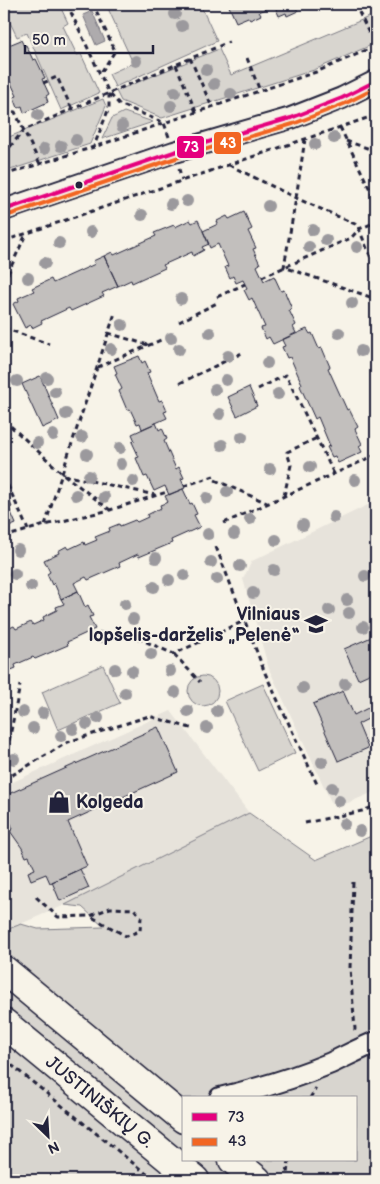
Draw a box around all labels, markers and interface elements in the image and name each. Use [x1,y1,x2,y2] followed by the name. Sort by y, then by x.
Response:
[25,22,152,54] scale bar
[32,31,66,50] text: 50 m
[213,131,242,155] line badge: 43
[176,135,205,159] line badge: 73
[220,135,236,152] text: 43
[183,139,199,156] text: 73
[74,180,84,190] unlabelled marker
[89,604,300,646] place label: Vilniaus lopšelis-darželis „Pelenė“
[303,611,329,637] school or university icon: Vilniaus lopšelis-darželis „Pelenė“
[46,789,72,815] shop icon: Kolgeda
[76,792,144,813] place label: Kolgeda
[41,1052,157,1152] street label: JUSTINIŠKIŲ G.
[182,1096,358,1162] legend
[228,1108,245,1127] text: 73
[22,1112,72,1162] north arrow
[228,1132,246,1151] text: 43

